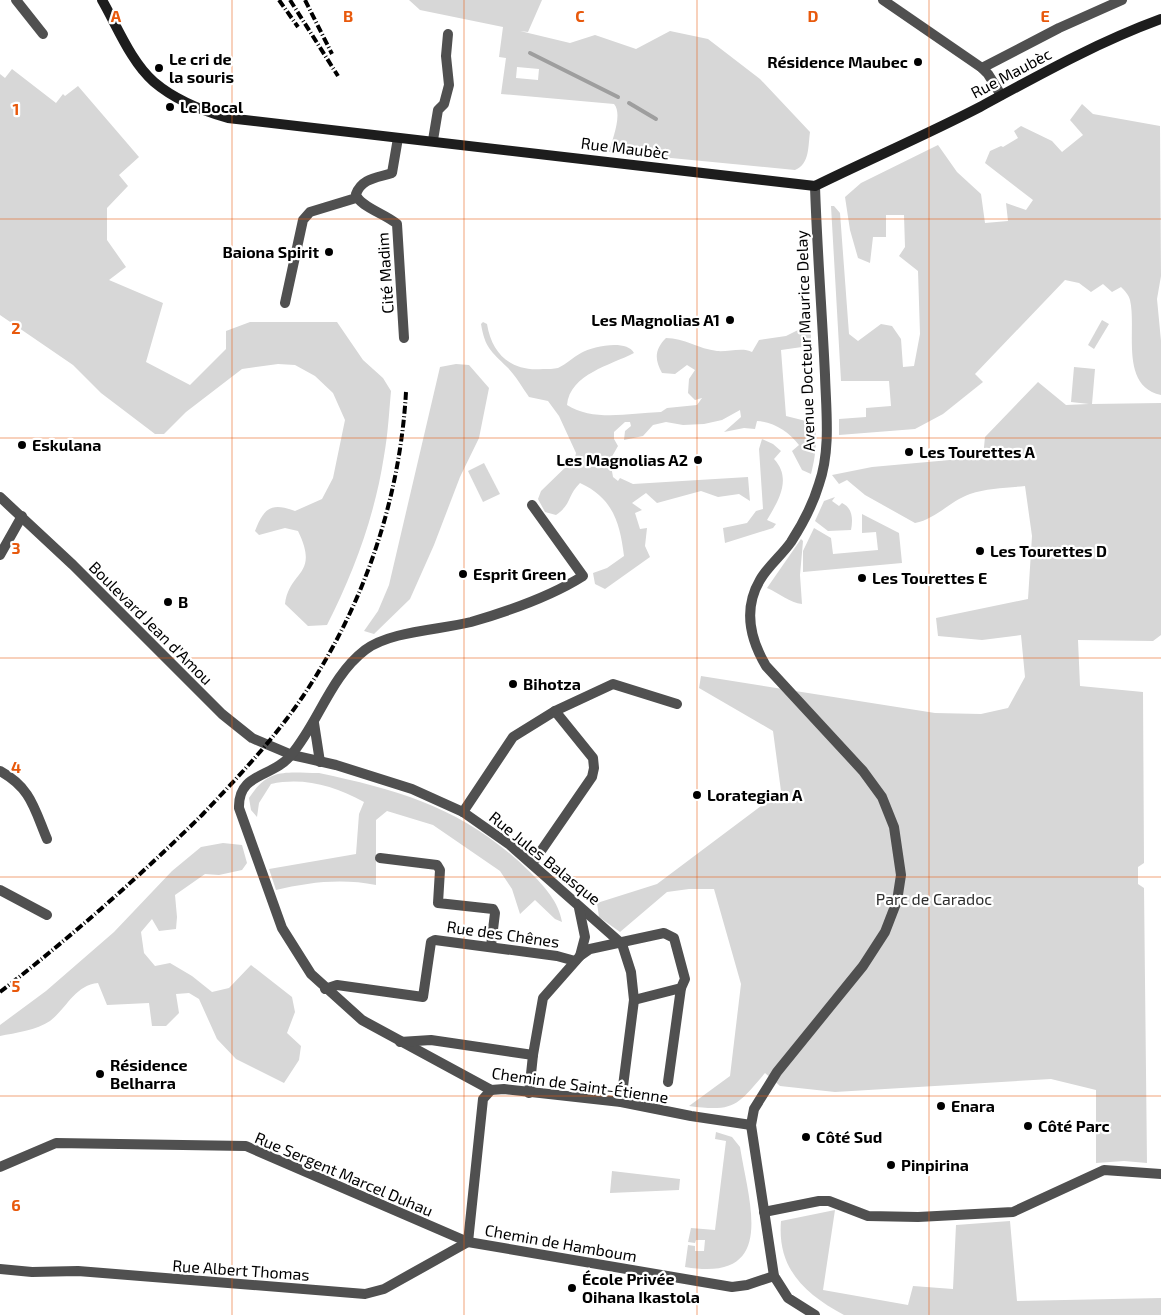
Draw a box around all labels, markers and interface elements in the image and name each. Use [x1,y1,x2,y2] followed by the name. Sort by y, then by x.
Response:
[111,6,122,25] text: A
[343,6,353,25] text: B
[575,6,585,25] text: C
[808,6,819,25] text: D
[1040,6,1050,25] text: E
[967,43,1055,102] street label: Rue Maubèc
[169,49,234,86] place label: Le cri de la souris
[767,52,908,71] place label: Résidence Maubec
[912,56,924,68] marker: Résidence Maubec
[153,62,165,74] marker: Le cri de la souris
[180,97,244,116] place label: Le Bocal
[13,99,19,118] text: 1
[164,101,176,113] marker: Le Bocal
[580,133,670,162] street label: Rue Maubèc
[791,229,818,452] street label: Avenue Docteur Maurice Delay
[372,232,397,314] street label: Cité Madim
[222,242,319,261] place label: Baiona Spirit
[323,246,335,258] marker: Baiona Spirit
[591,310,720,329] place label: Les Magnolias A1
[724,314,736,326] marker: Les Magnolias A1
[11,318,21,337] text: 2
[32,435,101,454] place label: Eskulana
[16,439,28,451] marker: Eskulana
[919,442,1036,461] place label: Les Tourettes A
[903,446,915,458] marker: Les Tourettes A
[556,450,688,469] place label: Les Magnolias A2
[692,454,704,466] marker: Les Magnolias A2
[11,538,21,557] text: 3
[990,541,1107,560] place label: Les Tourettes D
[974,545,986,557] marker: Les Tourettes D
[86,557,217,688] street label: Boulevard Jean d'Amou
[473,564,566,583] place label: Esprit Green
[457,568,469,580] marker: Esprit Green
[872,568,987,587] place label: Les Tourettes E
[856,572,868,584] marker: Les Tourettes E
[178,592,188,611] place label: B
[162,596,174,608] marker: B
[523,674,581,693] place label: Bihotza
[507,678,519,690] marker: Bihotza
[11,757,21,776] text: 4
[707,785,803,804] place label: Lorategian A
[691,789,703,801] marker: Lorategian A
[486,807,605,908] street label: Rue Jules Balasque
[876,889,992,908] park label: Parc de Caradoc
[445,916,561,951] street label: Rue des Chênes
[12,976,21,995] text: 5
[110,1055,187,1092] place label: Résidence Belharra
[490,1063,670,1106] street label: Chemin de Saint-Étienne
[94,1068,106,1080] marker: Résidence Belharra
[951,1096,995,1115] place label: Enara
[935,1100,947,1112] marker: Enara
[1038,1116,1110,1135] place label: Côté Parc
[1022,1120,1034,1132] marker: Côté Parc
[252,1127,436,1220] street label: Rue Sergent Marcel Duhau
[816,1127,882,1146] place label: Côté Sud
[800,1131,812,1143] marker: Côté Sud
[901,1155,969,1174] place label: Pinpirina
[885,1159,897,1171] marker: Pinpirina
[11,1195,21,1214] text: 6
[484,1220,639,1265] street label: Chemin de Hamboum
[172,1255,310,1284] street label: Rue Albert Thomas
[582,1269,700,1306] place label: École Privée Oihana Ikastola
[566,1282,578,1294] marker: École Privée Oihana Ikastola

